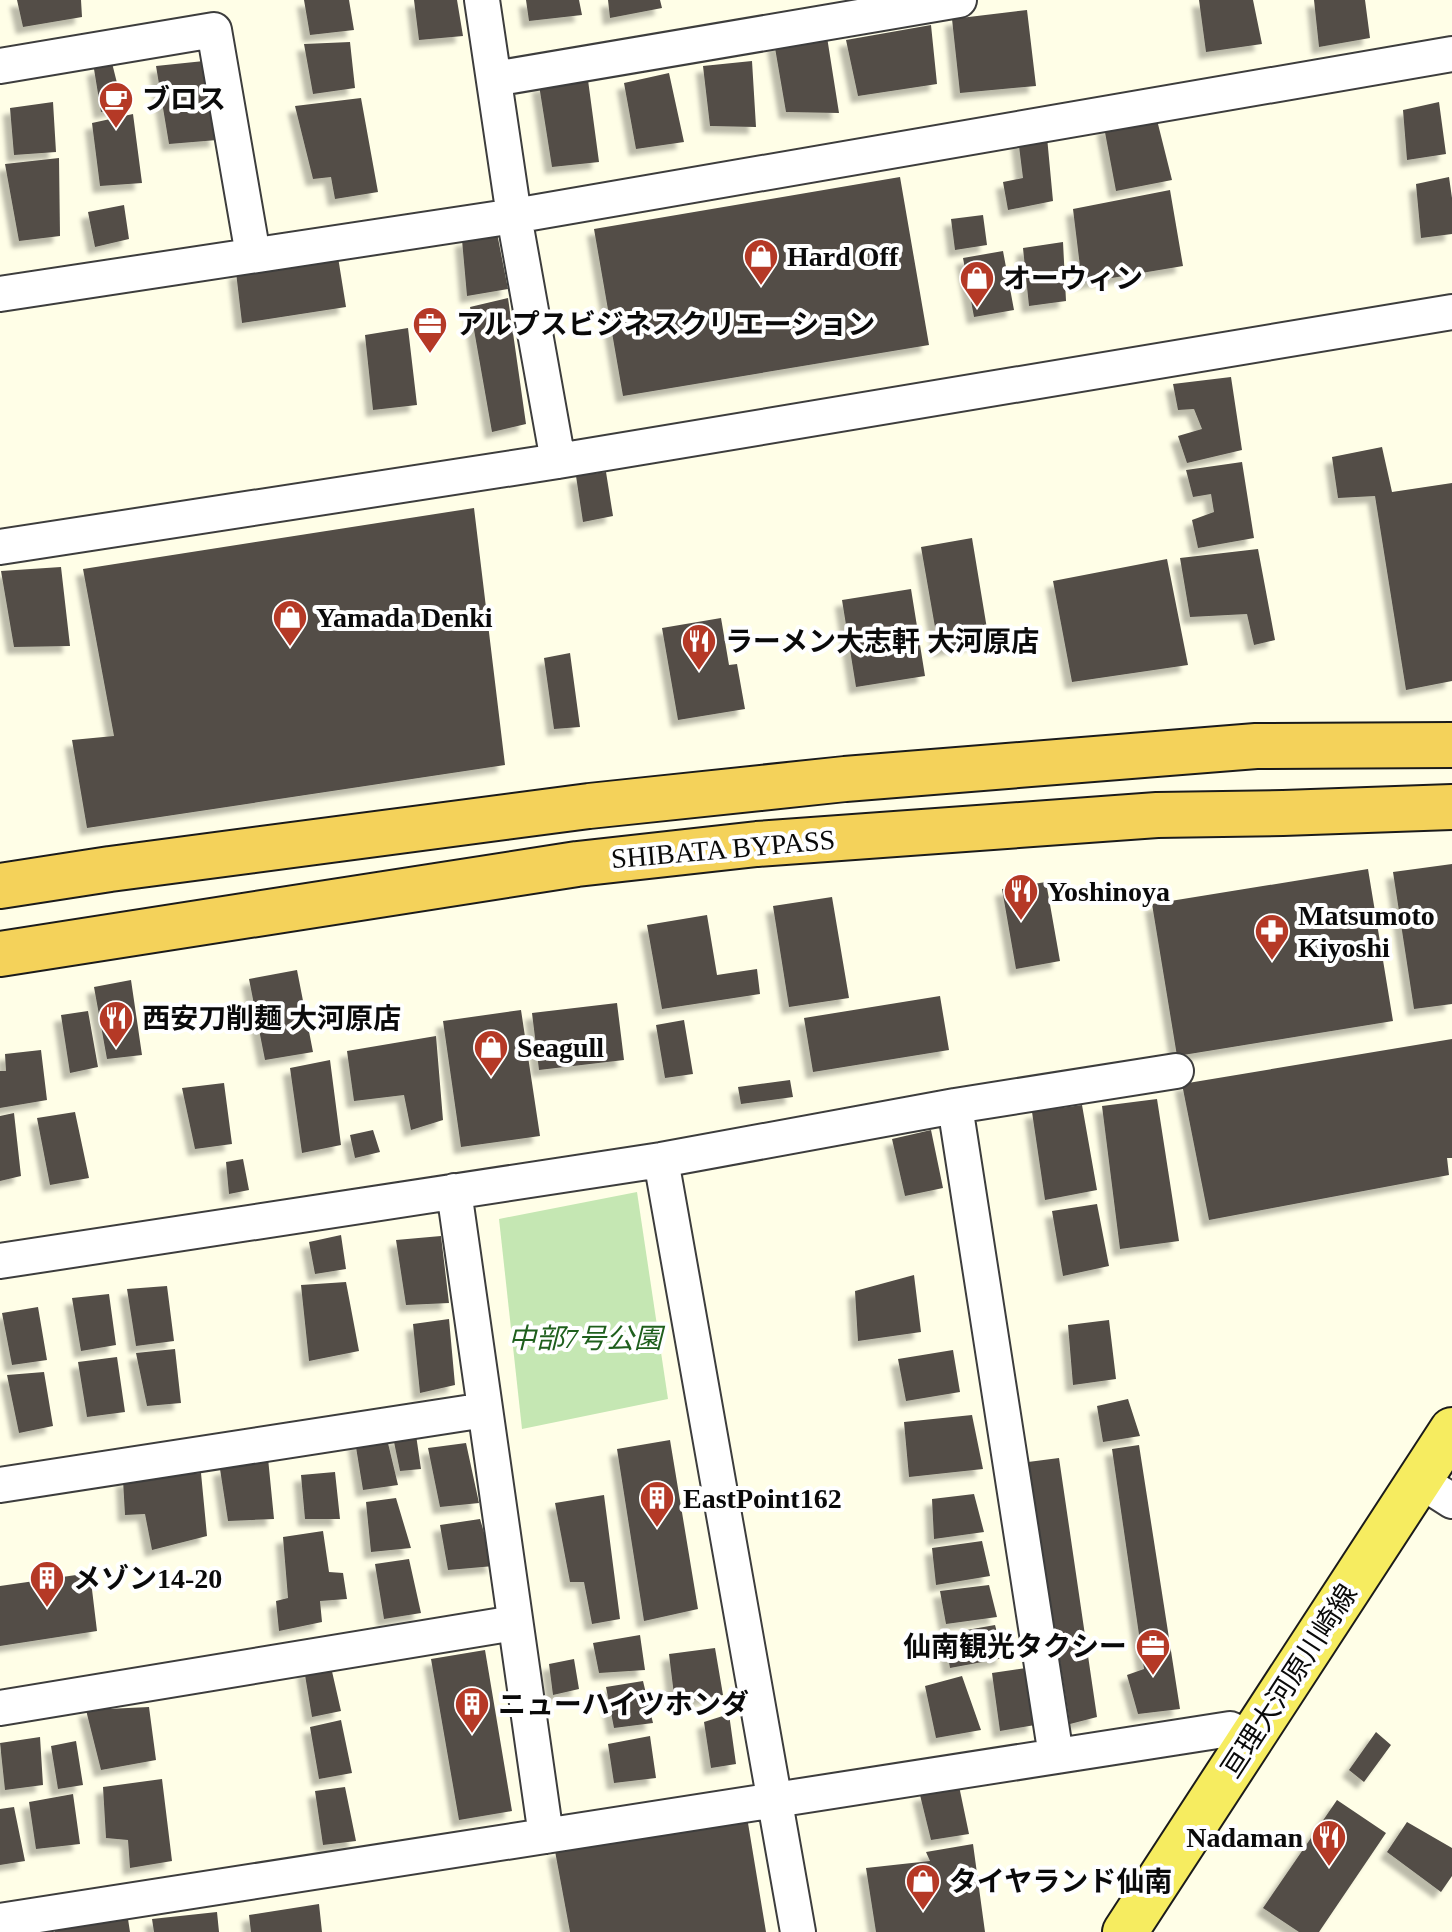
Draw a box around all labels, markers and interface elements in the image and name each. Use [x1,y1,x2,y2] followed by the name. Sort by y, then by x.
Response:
[97,80,135,130] cafe icon: ブロス
[142,84,226,115] place label: ブロス
[742,237,780,287] shop icon: Hard Off
[787,241,899,272] place label: Hard Off
[958,259,996,309] shop icon: オーウィン
[1003,263,1143,294] place label: オーウィン
[411,305,449,355] office icon: アルプスビジネスクリエーション
[456,309,875,340] place label: アルプスビジネスクリエーション
[271,598,309,648] shop icon: Yamada Denki
[316,602,493,633] place label: Yamada Denki
[680,622,718,672] restaurant icon: ラーメン大志軒 大河原店
[725,626,1039,657] place label: ラーメン大志軒 大河原店
[610,824,836,874] street label: SHIBATA BYPASS
[1002,872,1040,922] restaurant icon: Yoshinoya
[1047,876,1170,907] place label: Yoshinoya
[1298,900,1435,963] place label: Matsumoto Kiyoshi
[1253,912,1291,962] pharmacy icon: Matsumoto Kiyoshi
[97,999,135,1049] restaurant icon: 西安刀削麺 大河原店
[142,1003,401,1034] place label: 西安刀削麺 大河原店
[472,1028,510,1078] shop icon: Seagull
[517,1032,604,1063] place label: Seagull
[508,1323,666,1354] park label: 中部7号公園
[638,1479,676,1529] building icon: EastPoint162
[683,1483,842,1514] place label: EastPoint162
[28,1559,66,1609] building icon: メゾン14-20
[73,1563,222,1594] place label: メゾン14-20
[1215,1579,1363,1783] street label: 亘理大河原川崎線
[1134,1627,1172,1677] office icon: 仙南観光タクシー
[903,1631,1127,1662] place label: 仙南観光タクシー
[453,1685,491,1735] building icon: ニューハイツホンダ
[498,1689,749,1720] place label: ニューハイツホンダ
[1310,1818,1348,1868] restaurant icon: Nadaman
[1186,1822,1303,1853] place label: Nadaman
[904,1862,942,1912] shop icon: タイヤランド仙南
[949,1866,1172,1897] place label: タイヤランド仙南

